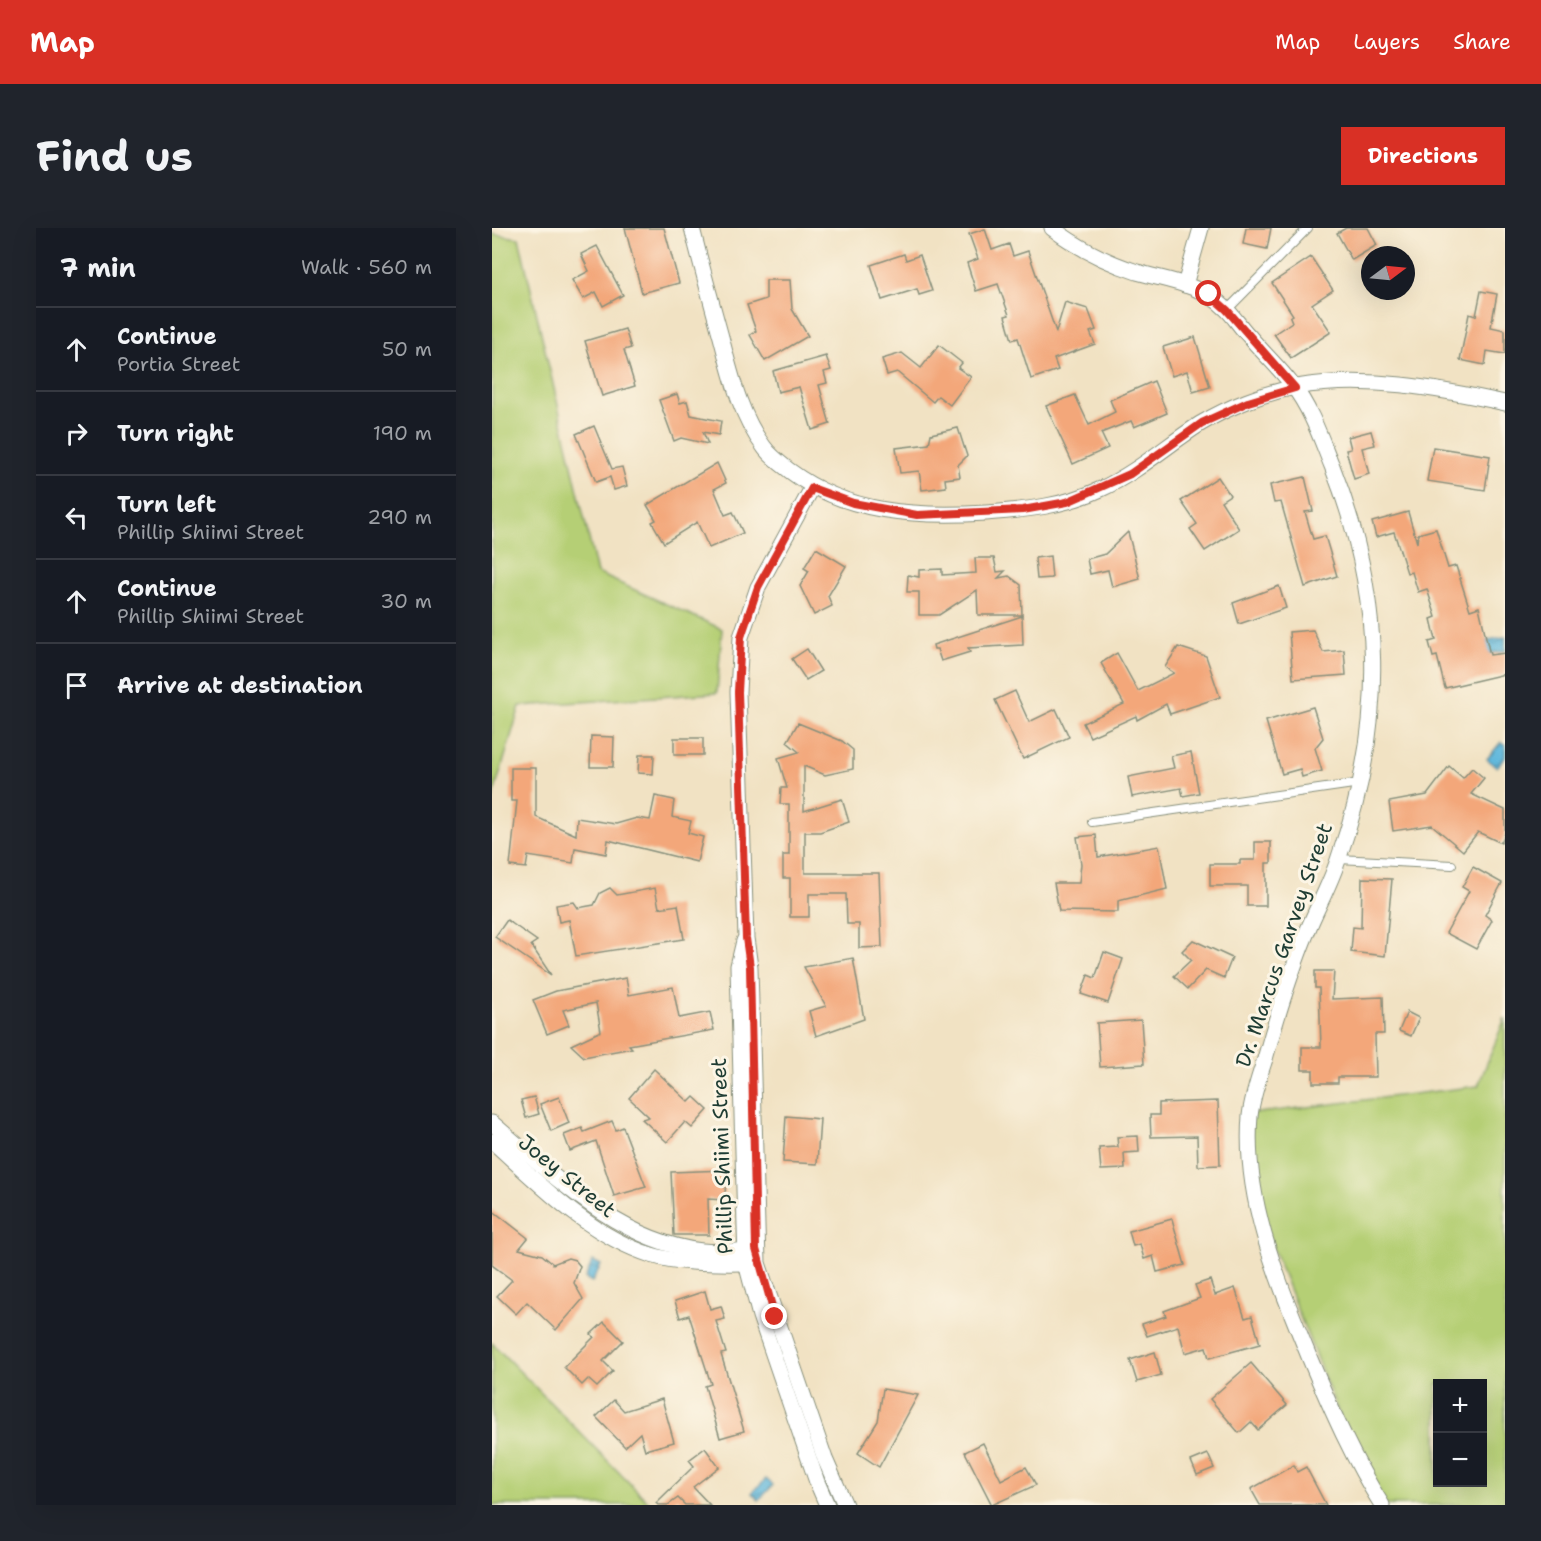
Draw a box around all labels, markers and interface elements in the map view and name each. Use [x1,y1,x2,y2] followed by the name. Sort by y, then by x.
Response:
[30,23,95,61] text: Map
[1275,28,1320,56] text: Map
[1353,28,1420,56] text: Layers
[1453,28,1511,56] text: Share
[1341,127,1505,185] button: Directions
[36,128,193,184] text: Find us
[1361,246,1415,300] north arrow
[60,250,136,285] text: 7 min
[301,254,432,280] text: Walk · 560 m
[1195,280,1221,306] route start
[117,322,217,351] text: Continue
[60,333,93,366] icon: ahead
[382,336,432,362] text: 50 m
[117,351,240,377] text: Portia Street
[60,417,93,450] icon: right
[117,419,234,448] text: Turn right
[373,420,432,446] text: 190 m
[117,490,216,519] text: Turn left
[60,501,93,534] icon: left
[367,504,432,530] text: 290 m
[117,519,304,545] text: Phillip Shiimi Street
[117,574,217,603] text: Continue
[60,585,93,618] icon: ahead
[380,588,432,614] text: 30 m
[117,603,304,629] text: Phillip Shiimi Street
[60,669,93,702] icon: arrive
[117,671,363,700] text: Arrive at destination
[1229,819,1339,1071] street label: Dr. Marcus Garvey Street
[705,1057,739,1255] street label: Phillip Shiimi Street
[512,1128,622,1224] street label: Joey Street
[761,1303,787,1329] route end
[1433,1379,1487,1487] map controls
[1433,1379,1487,1433] button: +
[1433,1433,1487,1487] button: −

